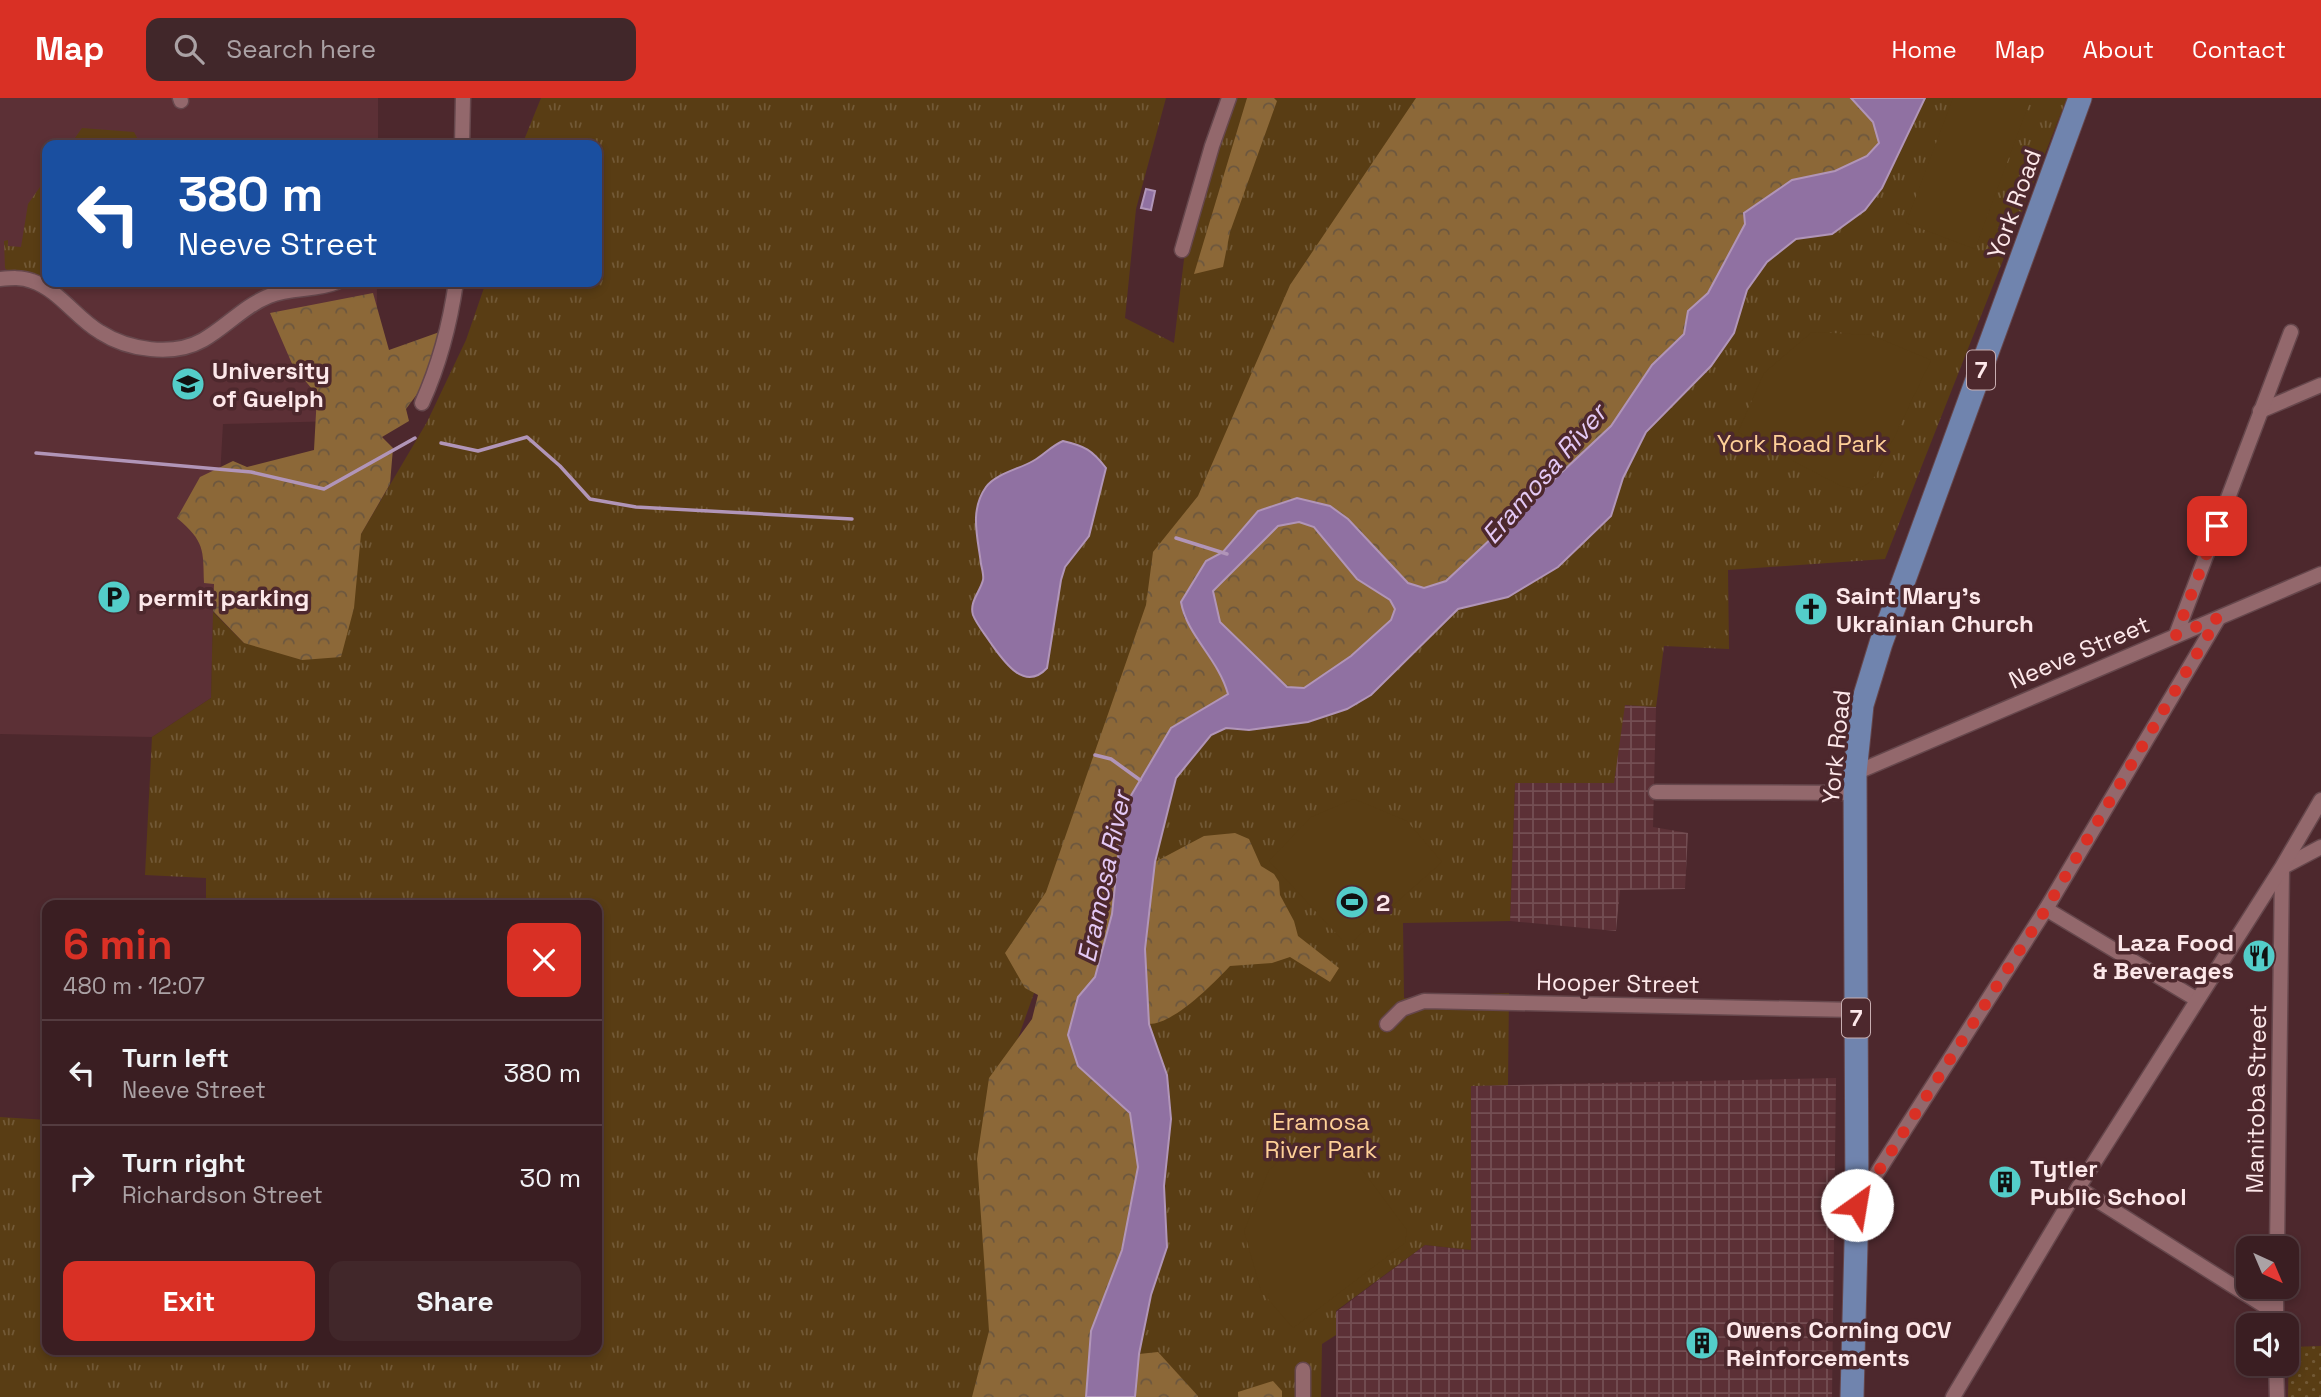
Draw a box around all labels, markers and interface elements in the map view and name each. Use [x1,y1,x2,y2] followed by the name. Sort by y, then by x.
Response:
[146,18,636,81] search box
[35,28,104,70] text: Map
[170,30,208,68] icon: search
[226,32,376,66] text: Search here
[1891,34,1957,65] text: Home
[1995,34,2045,65] text: Map
[2083,34,2154,65] text: About
[2192,34,2286,65] text: Contact
[1980,145,2048,263] street label: York Road
[178,163,323,225] text: 380 m
[63,168,154,259] icon: left
[178,224,378,264] text: Neeve Street
[1967,350,1995,390] road number: 7
[212,355,330,414] place label: University of Guelph
[169,365,207,403] school or university icon: University of Guelph
[1474,395,1616,551] water label: Eramosa River
[1717,428,1887,459] park label: York Road Park
[2187,496,2247,556] pin
[2198,507,2236,545] icon: arrive
[95,578,133,616] parking icon: permit parking
[1836,580,2034,639] place label: Saint Mary's Ukrainian Church
[138,582,309,613] place label: permit parking
[1792,590,1830,628] church icon: Saint Mary's Ukrainian Church
[2004,608,2154,696] street label: Neeve Street
[1815,688,1857,806] street label: York Road
[1069,785,1139,966] water label: Eramosa River
[1333,883,1371,921] sports icon: 2
[1376,887,1390,918] place label: 2
[63,918,173,971] text: 6 min
[507,923,581,997] button: close
[2093,927,2234,986] place label: Laza Food & Beverages
[2240,937,2278,975] restaurant icon: Laza Food & Beverages
[1536,966,1700,1000] street label: Hooper Street
[63,971,205,1001] text: 480 m · 12:07
[1842,998,1870,1037] road number: 7
[2239,1004,2273,1194] street label: Manitoba Street
[122,1041,229,1075] text: Turn left
[63,1054,101,1092] icon: left
[503,1056,581,1090] text: 380 m
[122,1075,266,1105] text: Neeve Street
[1265,1106,1377,1165] park label: Eramosa River Park
[122,1146,246,1180] text: Turn right
[2030,1153,2187,1212] place label: Tytler Public School
[63,1159,101,1197] icon: right
[520,1161,581,1195] text: 30 m
[1986,1163,2024,1201] building icon: Tytler Public School
[1820,1168,1894,1242] position arrow
[122,1180,323,1210] text: Richardson Street
[2236,1236,2300,1298] north arrow
[2236,1236,2299,1376] map controls
[63,1261,315,1341] button: Exit
[329,1261,581,1341] button: Share
[2236,1313,2299,1376] button: sound
[1726,1314,1952,1373] place label: Owens Corning OCV Reinforcements
[1683,1324,1721,1362] building icon: Owens Corning OCV Reinforcements

